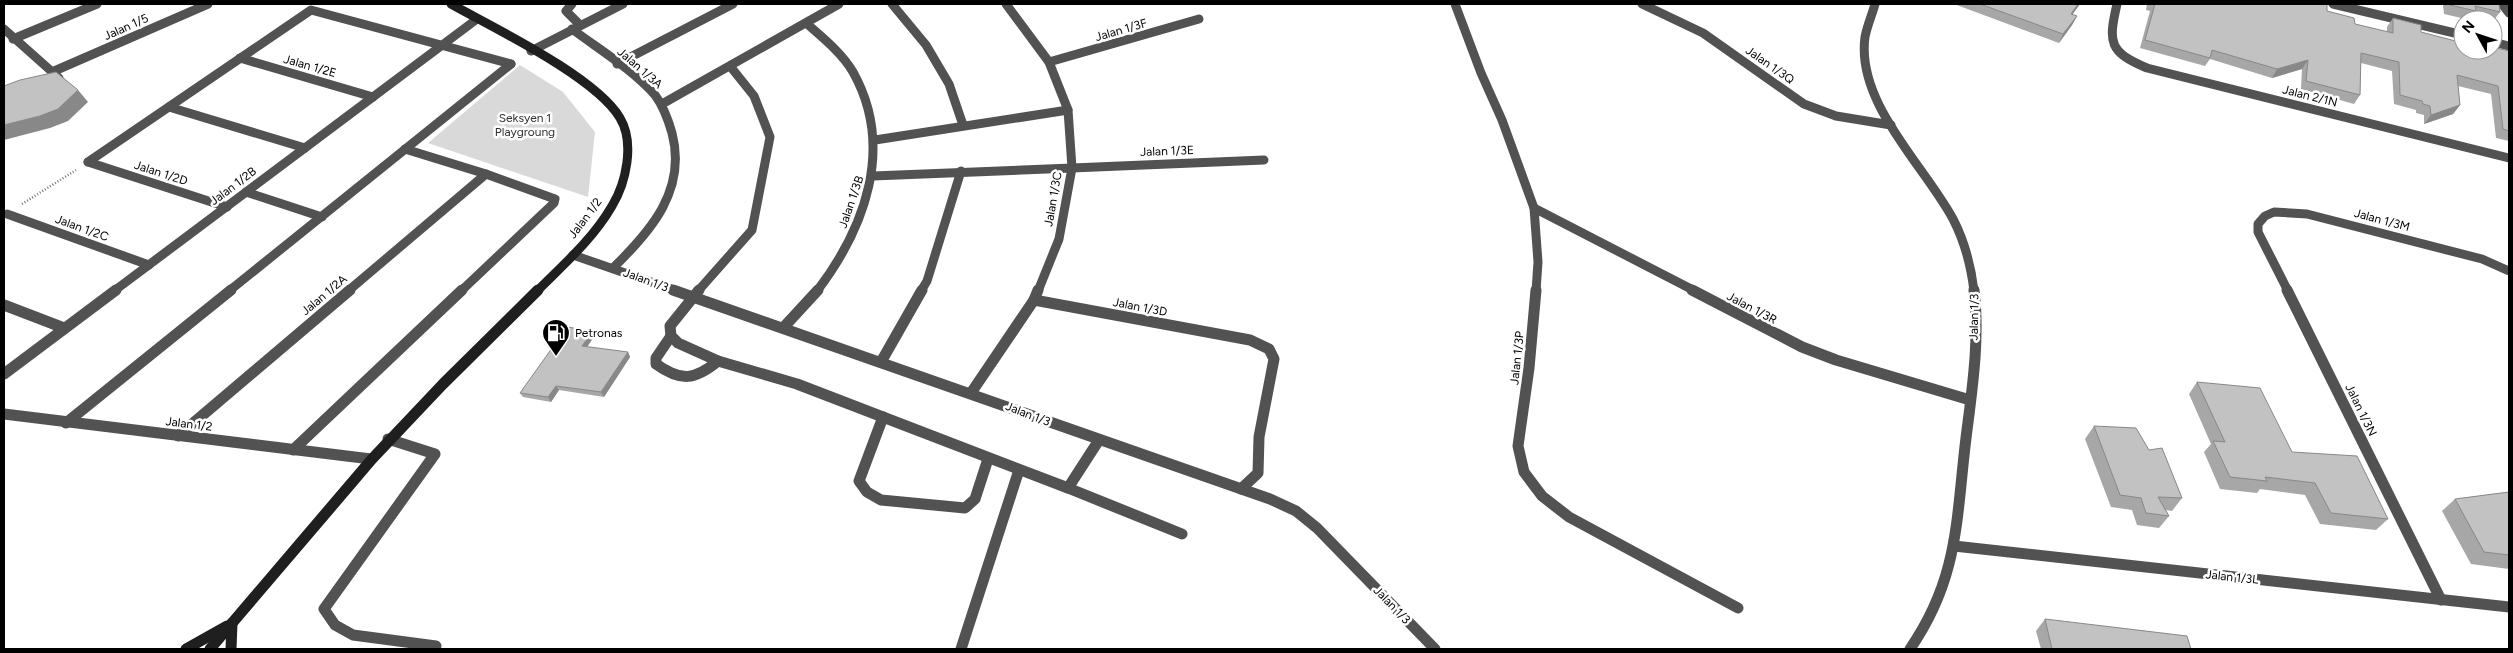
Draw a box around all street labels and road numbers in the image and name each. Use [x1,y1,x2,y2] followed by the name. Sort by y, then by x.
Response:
[102,11,151,43] street label: Jalan 1/5
[1093,16,1149,44] street label: Jalan 1/3F
[1743,43,1797,87] street label: Jalan 1/3Q
[615,45,665,91] street label: Jalan 1/3A
[282,52,338,80] street label: Jalan 1/2E
[2281,82,2339,110] street label: Jalan 2/1N
[1140,143,1194,159] street label: Jalan 1/3E
[133,158,189,188] street label: Jalan 1/2D
[207,164,259,208] street label: Jalan 1/2B
[1041,170,1065,228] street label: Jalan 1/3C
[836,174,866,230] street label: Jalan 1/3B
[565,195,605,241] street label: Jalan 1/2
[2353,206,2411,234] street label: Jalan 1/3M
[53,212,111,244] street label: Jalan 1/2C
[622,265,670,295] street label: Jalan 1/3
[298,272,350,318] street label: Jalan 1/2A
[1725,289,1779,327] street label: Jalan 1/3R
[1967,293,1981,341] street label: Jalan 1/3
[1112,295,1168,319] street label: Jalan 1/3D
[1507,330,1527,385] street label: Jalan 1/3P
[2342,382,2380,438] street label: Jalan 1/3N
[1004,399,1052,429] street label: Jalan 1/3
[165,414,213,434] street label: Jalan 1/2
[2205,567,2260,587] street label: Jalan 1/3L
[1371,583,1413,627] street label: Jalan 1/3

